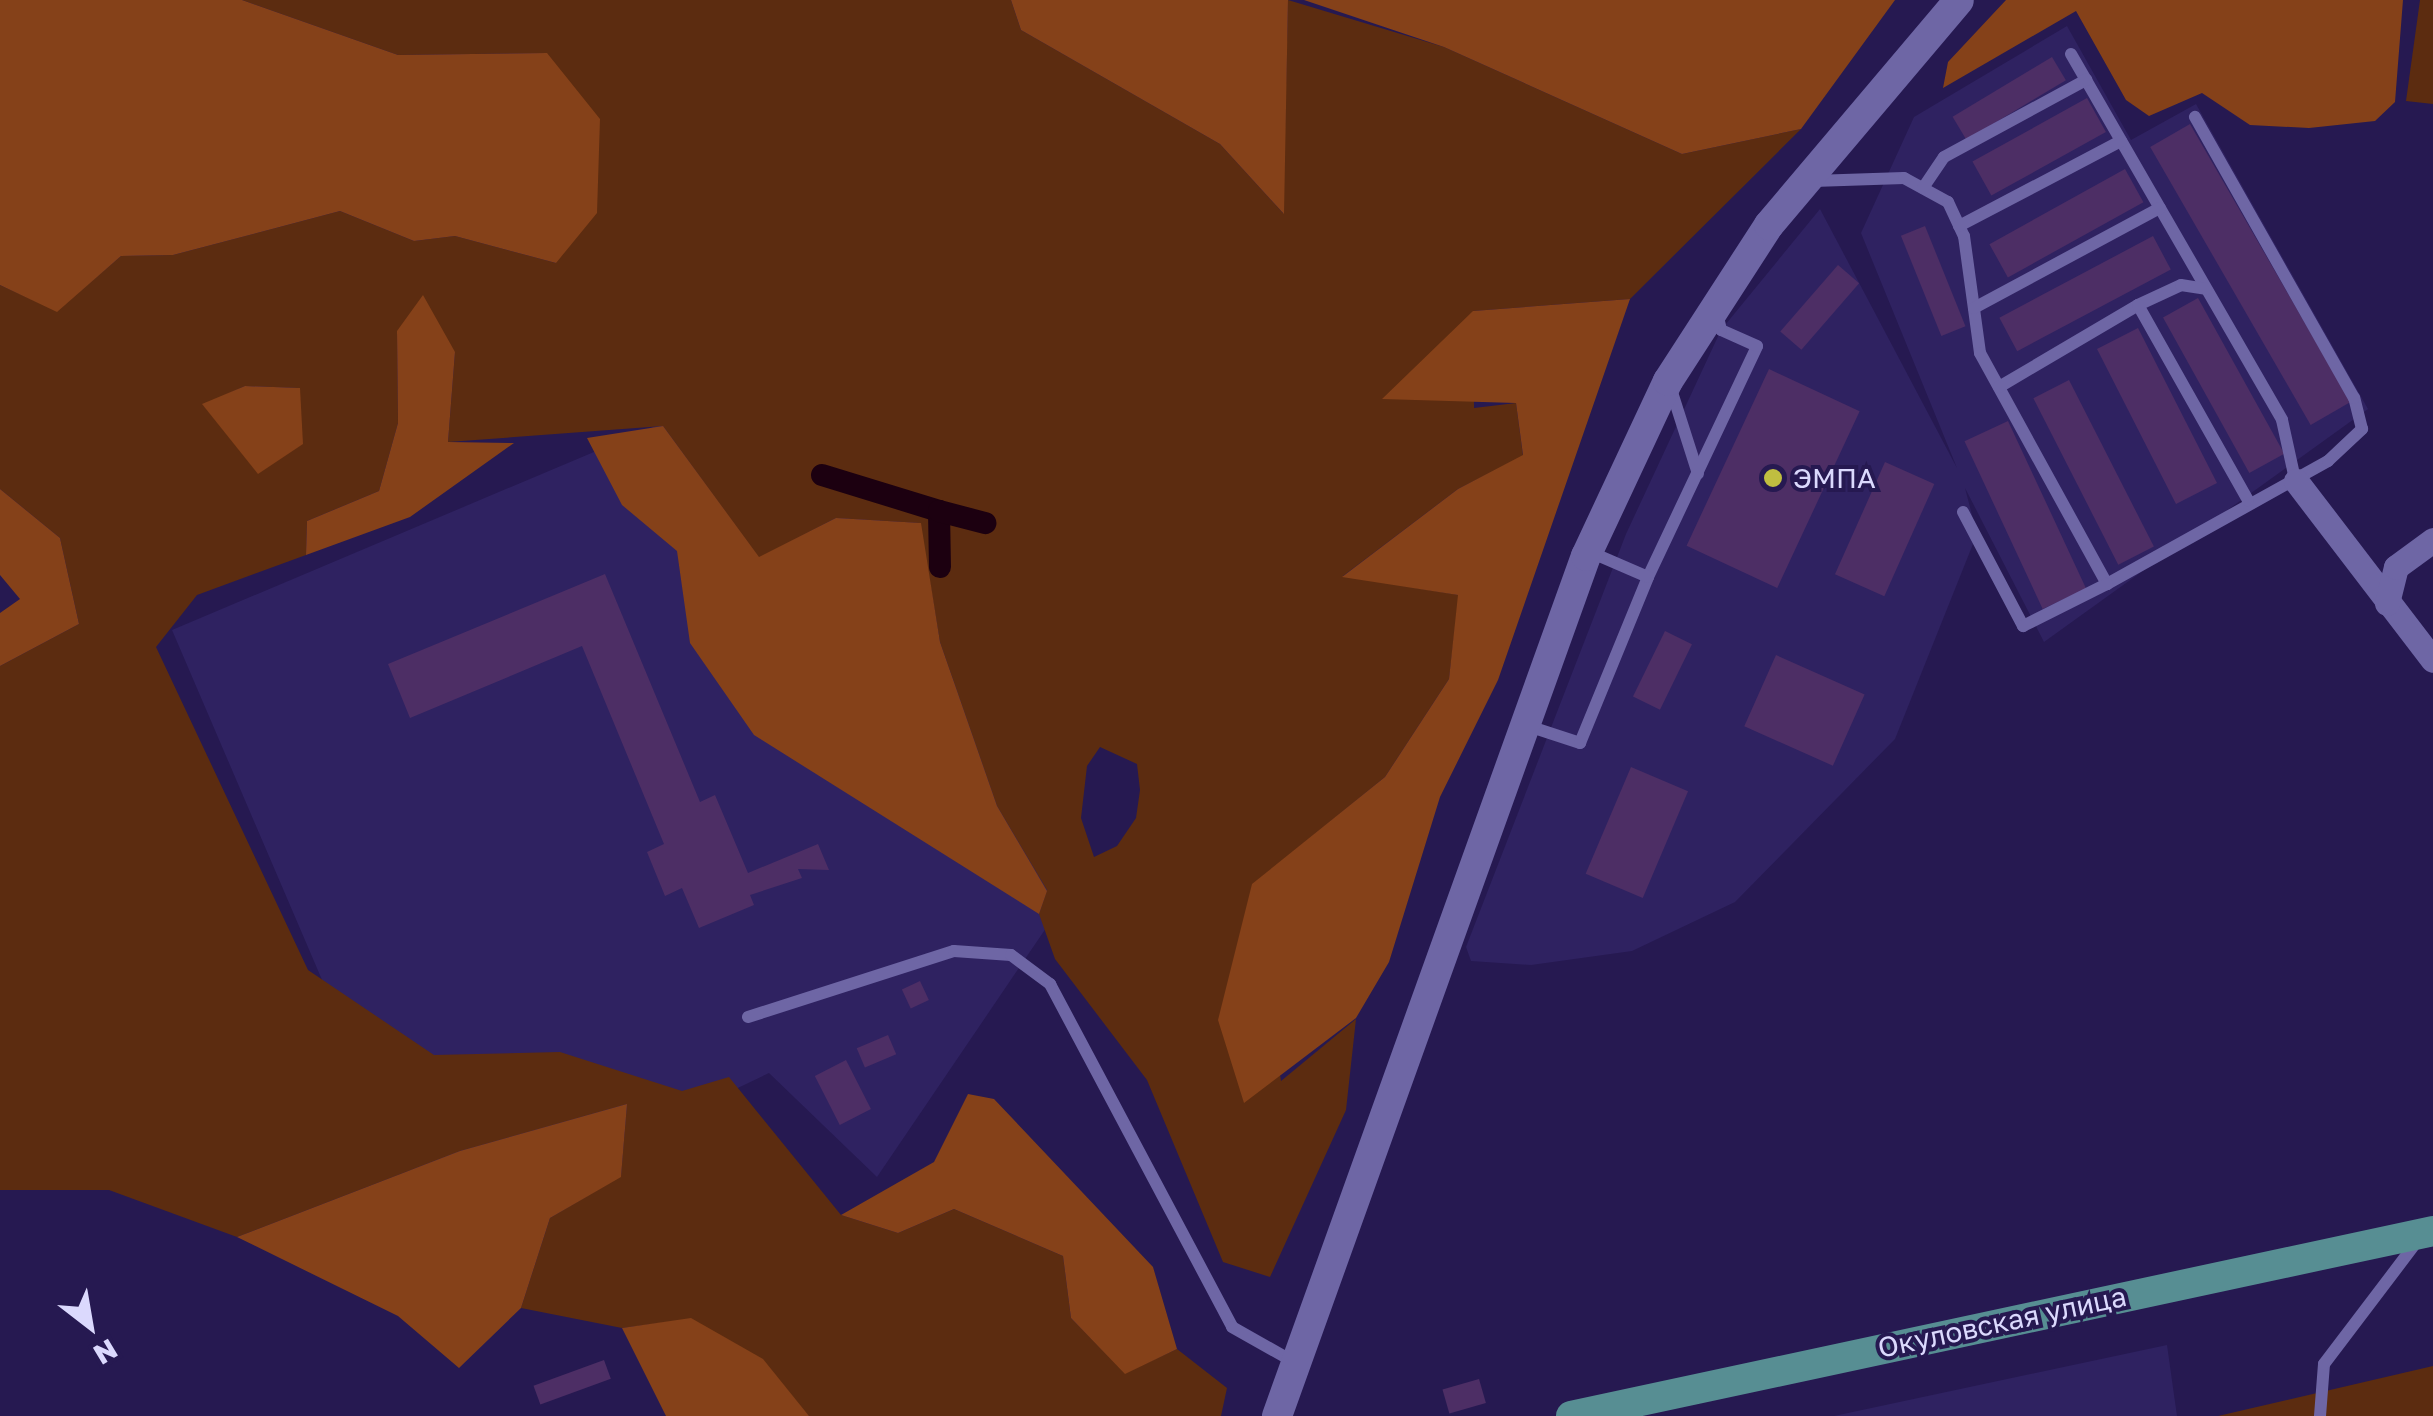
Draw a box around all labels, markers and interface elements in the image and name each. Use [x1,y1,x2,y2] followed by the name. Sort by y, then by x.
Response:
[1793,461,1876,495] place label: ЭМПА
[1762,467,1784,489] marker: ЭМПА
[40,1276,140,1376] north arrow
[1875,1279,2129,1365] street label: Окуловская улица
[88,1333,123,1372] text: N

